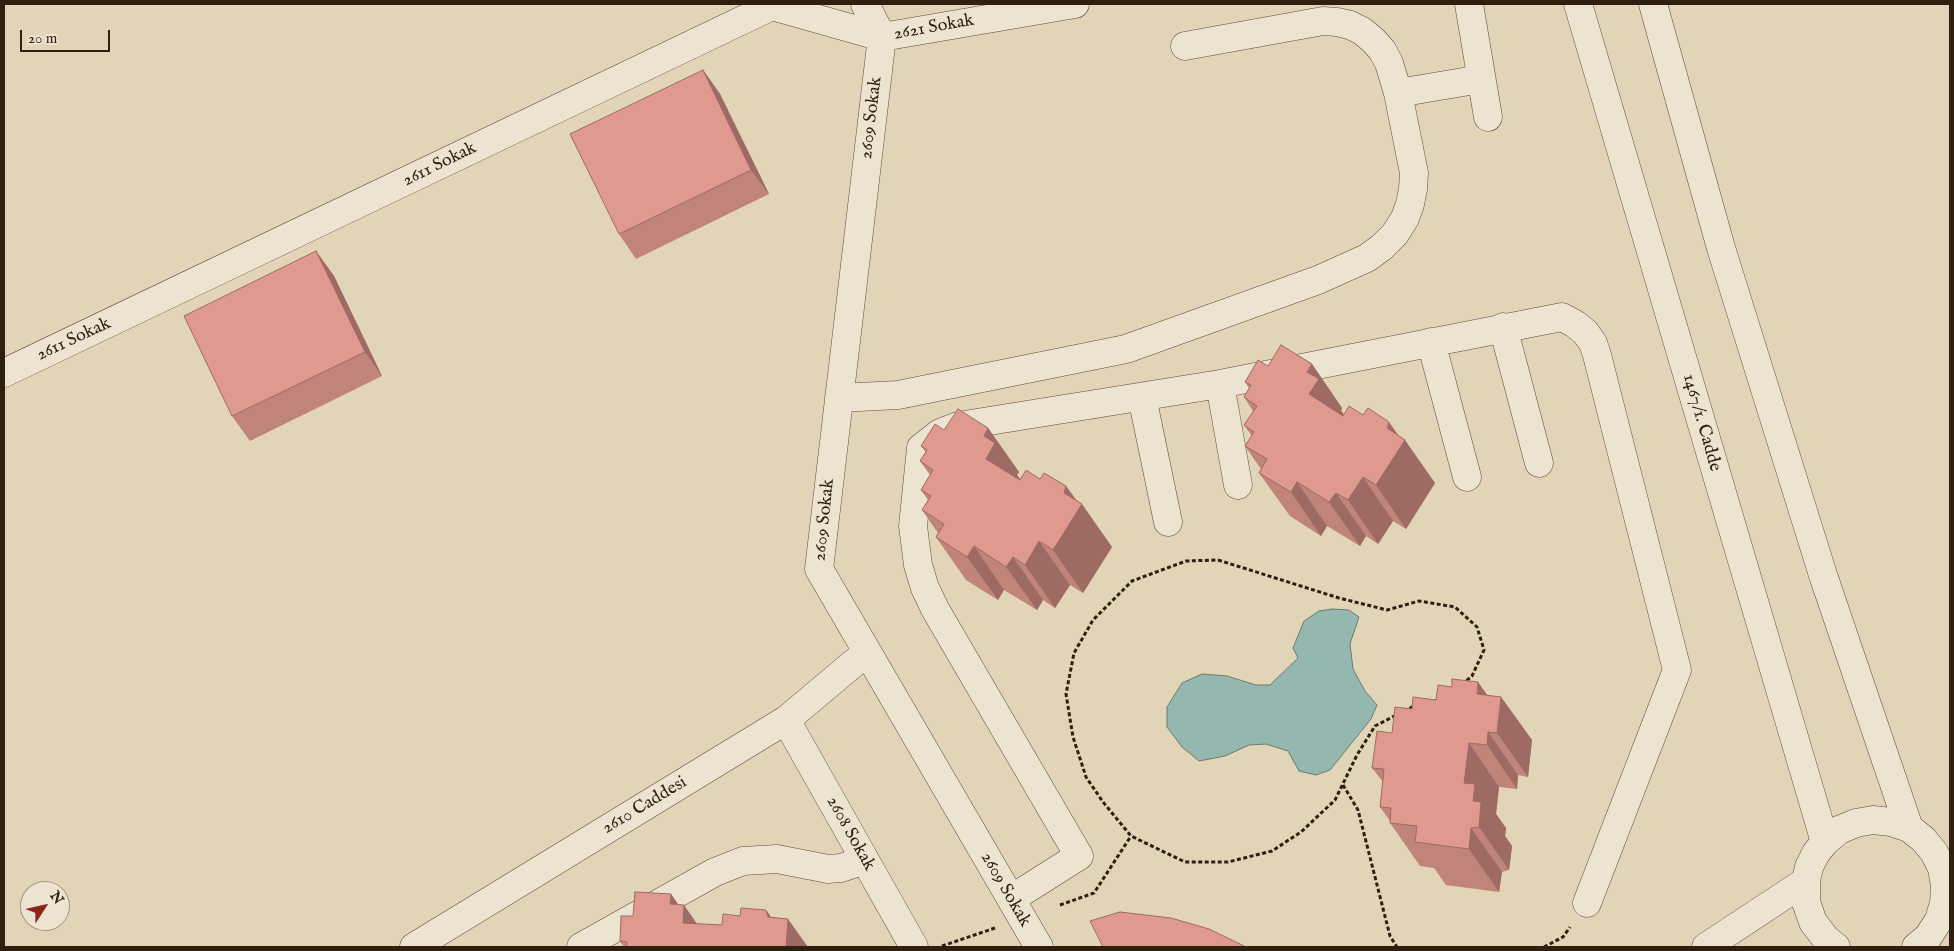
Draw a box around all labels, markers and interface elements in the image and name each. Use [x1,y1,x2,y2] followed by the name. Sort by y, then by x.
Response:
[892,10,976,46] street label: 2621 Sokak
[22,20,112,52] scale bar
[28,29,57,48] text: 20 m
[856,76,888,160] street label: 2609 Sokak
[400,138,480,192] street label: 2611 Sokak
[34,313,114,367] street label: 2611 Sokak
[1677,372,1725,474] street label: 1467/1. Cadde
[810,478,840,562] street label: 2609 Sokak
[599,772,691,840] street label: 2610 Caddesi
[821,793,879,875] street label: 2608 Sokak
[975,849,1035,931] street label: 2609 Sokak
[20,881,70,931] north arrow
[46,888,67,908] text: N

